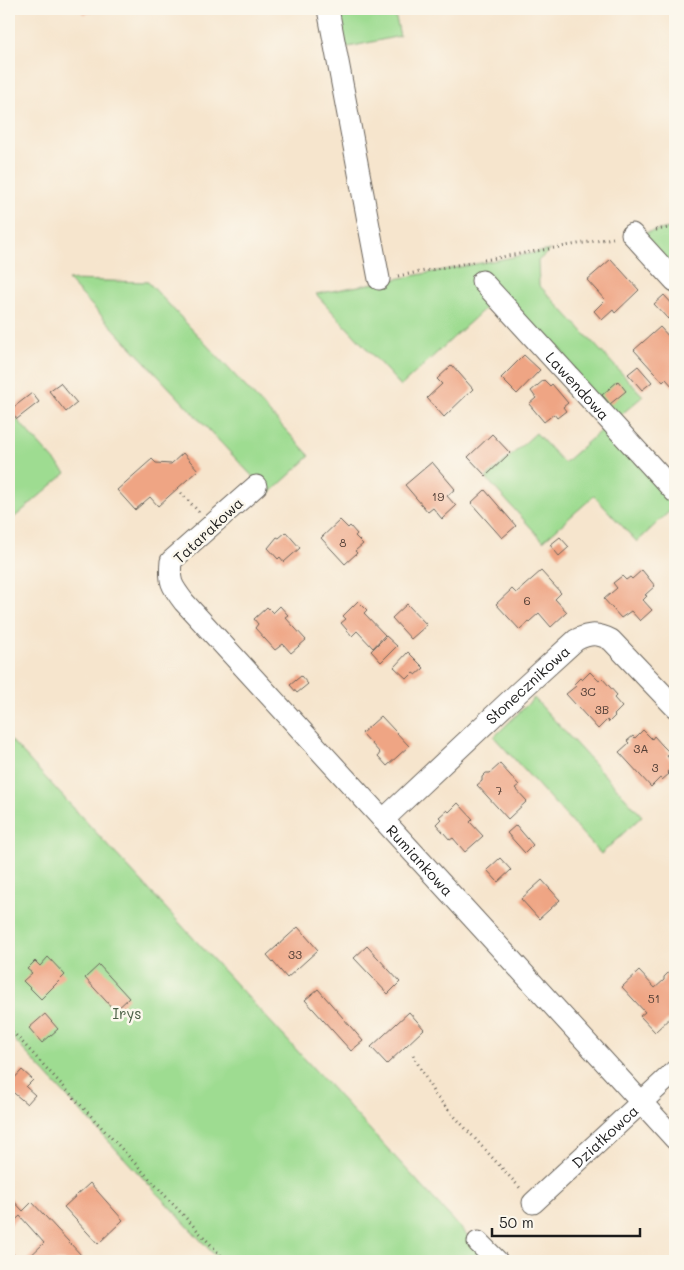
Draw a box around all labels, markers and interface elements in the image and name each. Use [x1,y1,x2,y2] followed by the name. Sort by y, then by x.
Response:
[541,347,614,424] street label: Lawendowa
[432,488,444,504] house number: 19
[169,493,247,567] street label: Tatarakowa
[339,534,347,550] house number: 8
[523,592,531,608] house number: 6
[481,641,574,728] street label: Słonecznikowa
[580,683,596,699] house number: 3C
[595,701,609,717] house number: 3B
[633,740,649,756] house number: 3A
[651,759,659,775] house number: 3
[496,782,503,798] house number: 7
[382,820,458,900] street label: Rumiankowa
[288,946,302,962] house number: 33
[648,990,660,1006] house number: 51
[112,1003,142,1023] park label: Irys
[567,1100,642,1172] street label: Działkowca
[492,1205,639,1237] scale bar
[499,1212,534,1232] text: 50 m

